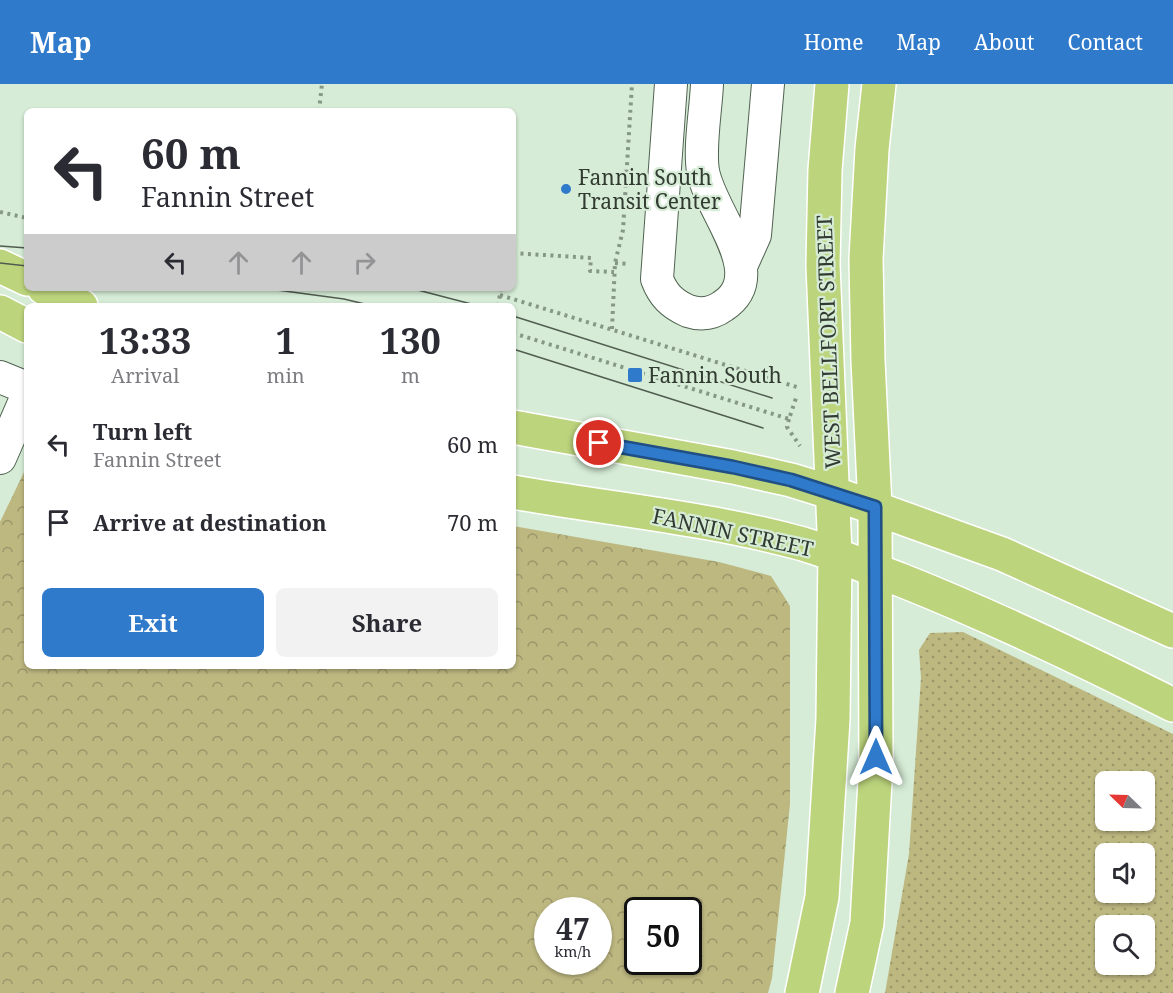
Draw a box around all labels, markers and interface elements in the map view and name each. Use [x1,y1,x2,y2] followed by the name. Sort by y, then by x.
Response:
[30,23,92,61] text: Map
[804,28,864,56] text: Home
[897,28,941,56] text: Map
[974,28,1035,56] text: About
[1068,28,1143,56] text: Contact
[141,124,241,181] text: 60 m
[42,132,120,210] icon: left
[578,163,721,215] place label: Fannin South Transit Center
[141,178,314,215] text: Fannin Street
[559,182,573,196] marker: Fannin South Transit Center
[810,215,846,469] street label: WEST BELLFORT STREET
[159,246,192,279] icon: left
[222,246,255,279] icon: ahead
[285,246,318,279] icon: ahead
[348,246,381,279] icon: right
[99,316,191,365] text: 13:33
[275,316,296,365] text: 1
[380,316,441,365] text: 130
[648,361,782,389] place label: Fannin South
[111,362,179,389] text: Arrival
[267,362,305,389] text: min
[401,362,420,389] text: m
[626,366,644,384] marker: Fannin South
[93,416,192,446] text: Turn left
[573,417,624,468] pin
[582,426,615,459] icon: arrive
[42,428,75,461] icon: left
[447,429,498,459] text: 60 m
[93,446,221,473] text: Fannin Street
[650,501,816,563] street label: FANNIN STREET
[42,506,75,539] icon: arrive
[93,507,327,537] text: Arrive at destination
[447,507,498,537] text: 70 m
[42,588,264,657] button: Exit
[276,588,498,657] button: Share
[844,725,908,789] position arrow
[1095,771,1155,831] north arrow
[1095,771,1155,975] map controls
[1095,843,1155,903] button: sound
[624,897,702,975] speed limit sign: 50
[556,908,590,949] text: 47
[1095,915,1155,975] button: search
[555,941,591,961] text: km/h

